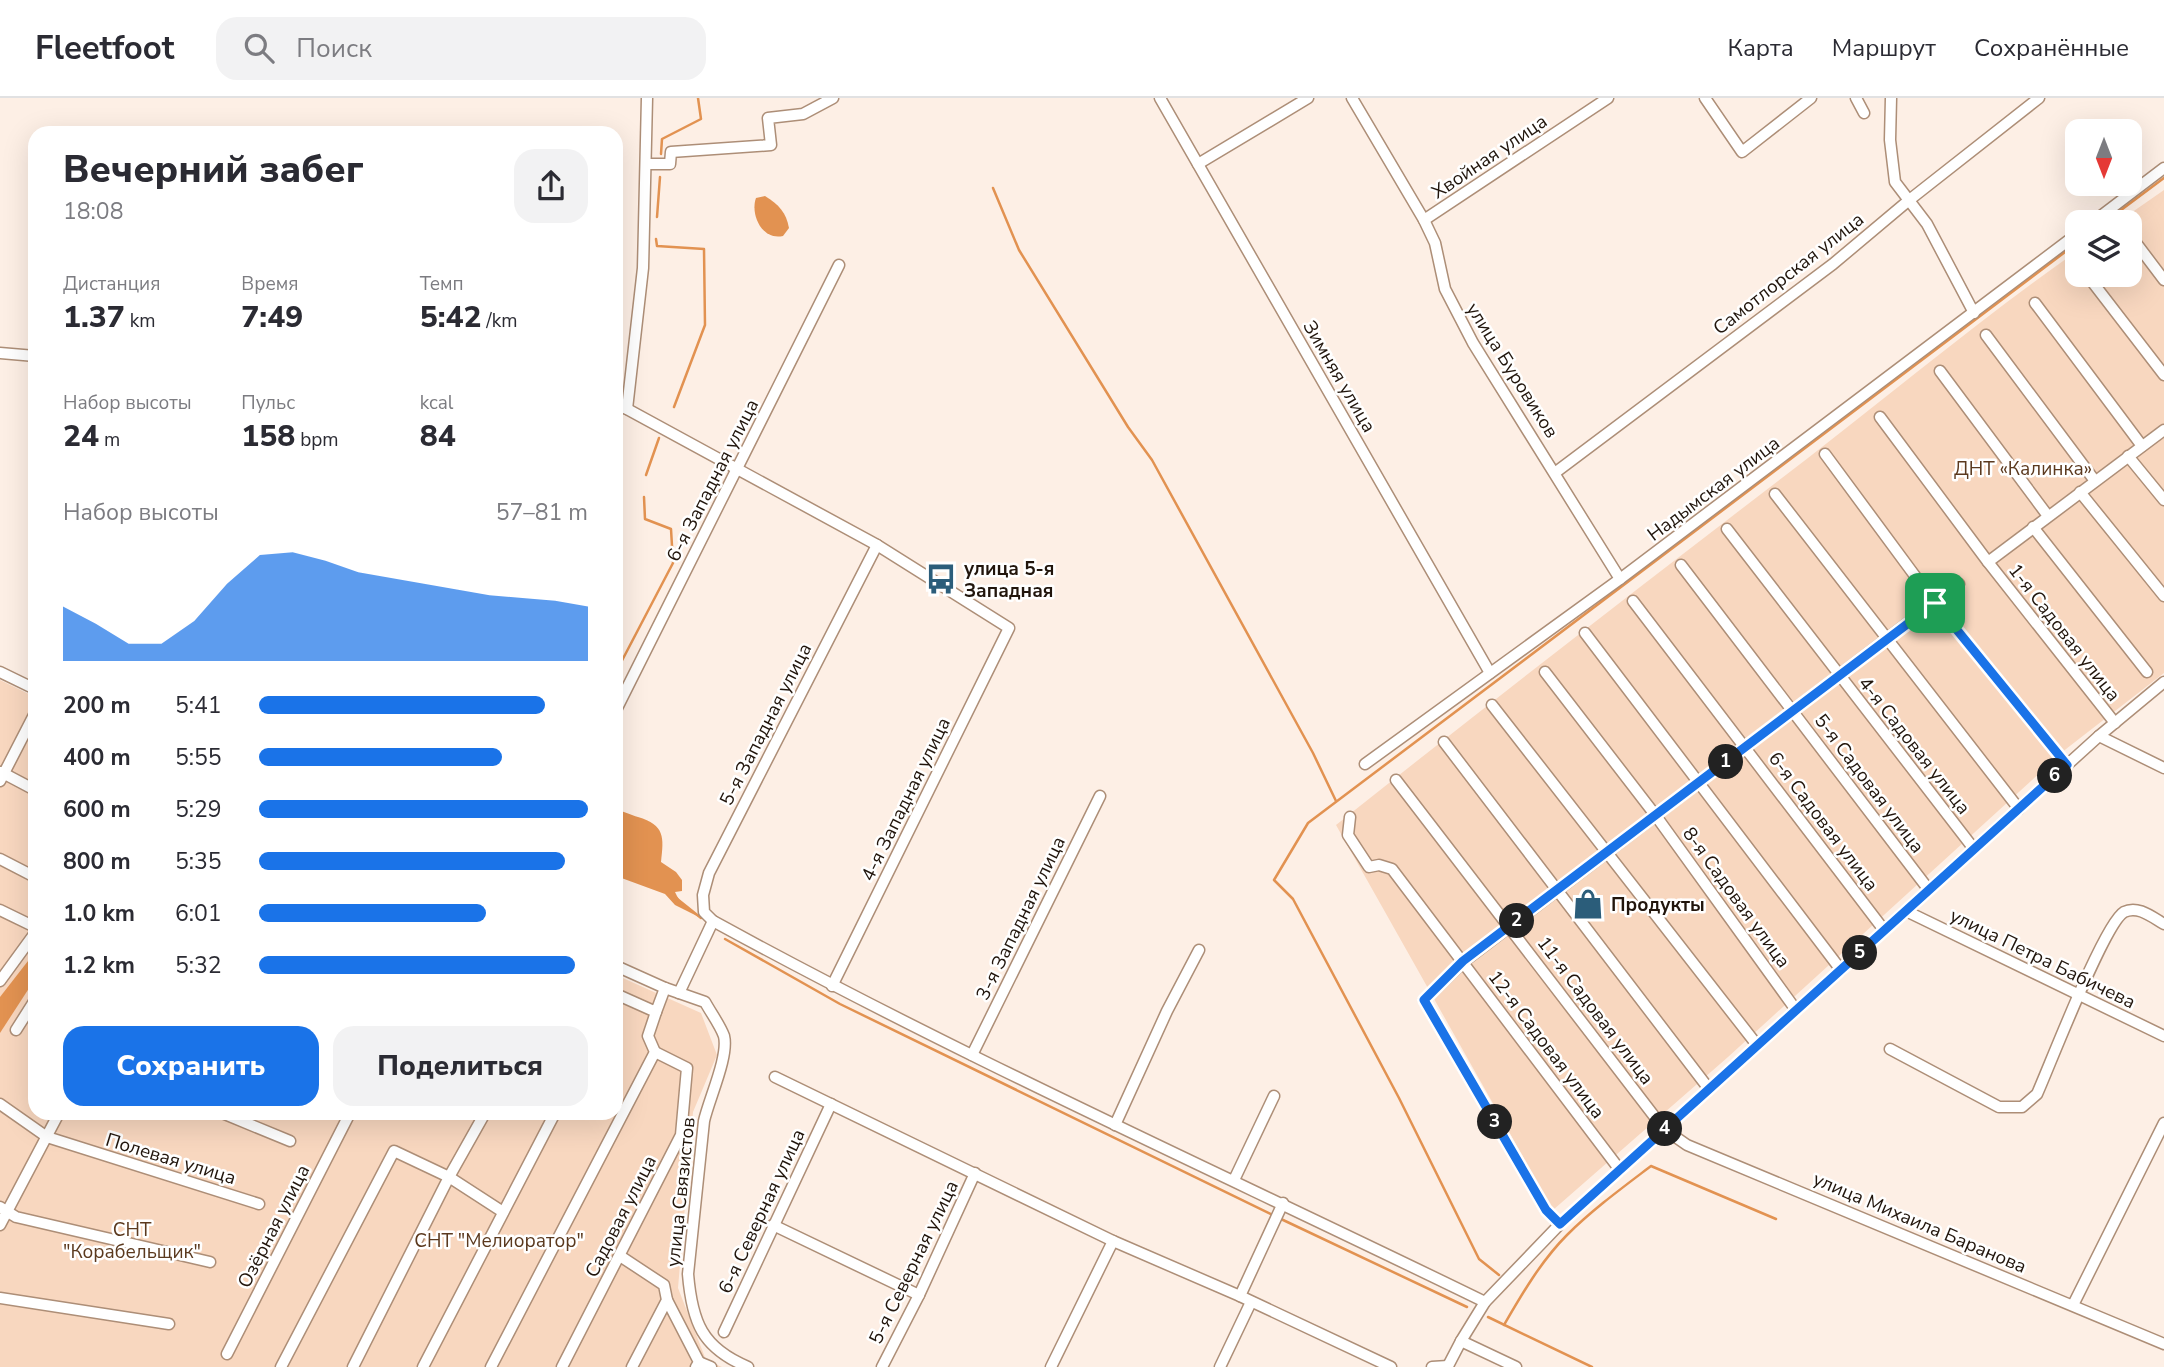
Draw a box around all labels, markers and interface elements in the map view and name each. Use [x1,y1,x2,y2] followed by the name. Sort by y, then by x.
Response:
[216,17,706,80] search box
[35,26,174,71] text: Fleetfoot
[240,29,278,67] icon: search
[296,31,372,66] text: Поиск
[1728,32,1794,64] text: Карта
[1832,32,1936,64] text: Маршрут
[1974,32,2129,64] text: Сохранённые
[1427,109,1552,205] street label: Хвойная улица
[2065,119,2142,196] north arrow
[2065,119,2142,287] map controls
[63,144,364,195] text: Вечерний забег
[514,149,588,223] button: share
[63,196,123,227] text: 18:08
[1708,207,1869,341] street label: Самотлорская улица
[2065,210,2142,287] button: layers
[63,271,160,297] text: Дистанция
[241,271,299,297] text: Время
[420,271,464,297] text: Темп
[63,297,125,338] text: 1.37
[241,297,303,338] text: 7:49
[420,297,481,338] text: 5:42
[1460,298,1564,443] street label: улица Буровиков
[125,308,155,334] text: km
[481,308,517,334] text: /km
[1297,316,1382,437] street label: Зимняя улица
[63,390,192,416] text: Набор высоты
[241,390,295,416] text: Пульс
[420,390,453,416] text: kcal
[661,395,765,566] street label: 6-я Западная улица
[63,416,99,457] text: 24
[241,416,295,457] text: 158
[420,416,456,457] text: 84
[99,427,120,453] text: m
[295,427,339,453] text: bpm
[1642,430,1785,547] street label: Надымская улица
[1954,456,2092,482] park label: ДНТ «Калинка»
[63,497,219,528] text: Набор высоты
[496,497,588,528] text: 57–81 m
[964,556,1054,604] place label: улица 5-я Западная
[2002,558,2126,707] street label: 1-я Садовая улица
[924,562,958,596] bus stop icon: улица 5-я Западная
[1905,573,1965,633] pin
[1916,584,1954,622] icon: arrive
[714,639,818,810] street label: 5-я Западная улица
[1852,671,1976,820] street label: 4-я Садовая улица
[63,690,131,721] text: 200 m
[175,690,222,721] text: 5:41
[1808,709,1930,859] street label: 5-я Садовая улица
[855,713,957,886] street label: 4-я Западная улица
[63,742,131,773] text: 400 m
[175,742,222,773] text: 5:55
[1708,744,1744,780] pin: 1
[1762,747,1884,897] street label: 6-я Садовая улица
[1720,748,1731,774] text: 1
[2038,758,2072,794] pin: 6
[2049,762,2060,788] text: 6
[63,794,131,825] text: 600 m
[175,794,222,825] text: 5:29
[1676,822,1796,973] street label: 8-я Садовая улица
[970,832,1072,1005] street label: 3-я Западная улица
[63,846,131,877] text: 800 m
[175,846,222,877] text: 5:35
[1571,887,1605,921] shop icon: Продукты
[1611,892,1705,918] place label: Продукты
[63,898,135,929] text: 1.0 km
[175,898,222,929] text: 6:01
[1945,903,2140,1015] street label: улица Петра Бабичева
[1500,904,1534,938] pin: 2
[1511,907,1522,933] text: 2
[1531,931,1660,1090] street label: 11-я Садовая улица
[1842,936,1878,970] pin: 5
[1854,939,1865,965] text: 5
[63,950,135,981] text: 1.2 km
[175,950,222,981] text: 5:32
[1482,965,1611,1124] street label: 12-я Садовая улица
[63,1026,319,1106] button: Сохранить
[333,1026,588,1106] button: Поделиться
[1478,1104,1512,1140] pin: 3
[1489,1108,1500,1134] text: 3
[1648,1112,1682,1146] pin: 4
[1659,1115,1670,1141] text: 4
[660,1116,702,1268] street label: улица Связистов
[712,1125,812,1298] street label: 6-я Северная улица
[102,1127,239,1191] street label: Полевая улица
[579,1151,663,1282] street label: Садовая улица
[232,1160,316,1293] street label: Озёрная улица
[1809,1166,2030,1280] street label: улица Михаила Баранова
[863,1176,965,1349] street label: 5-я Северная улица
[63,1217,201,1265] park label: СНТ "Корабельщик"
[414,1228,584,1254] park label: СНТ "Мелиоратор"

